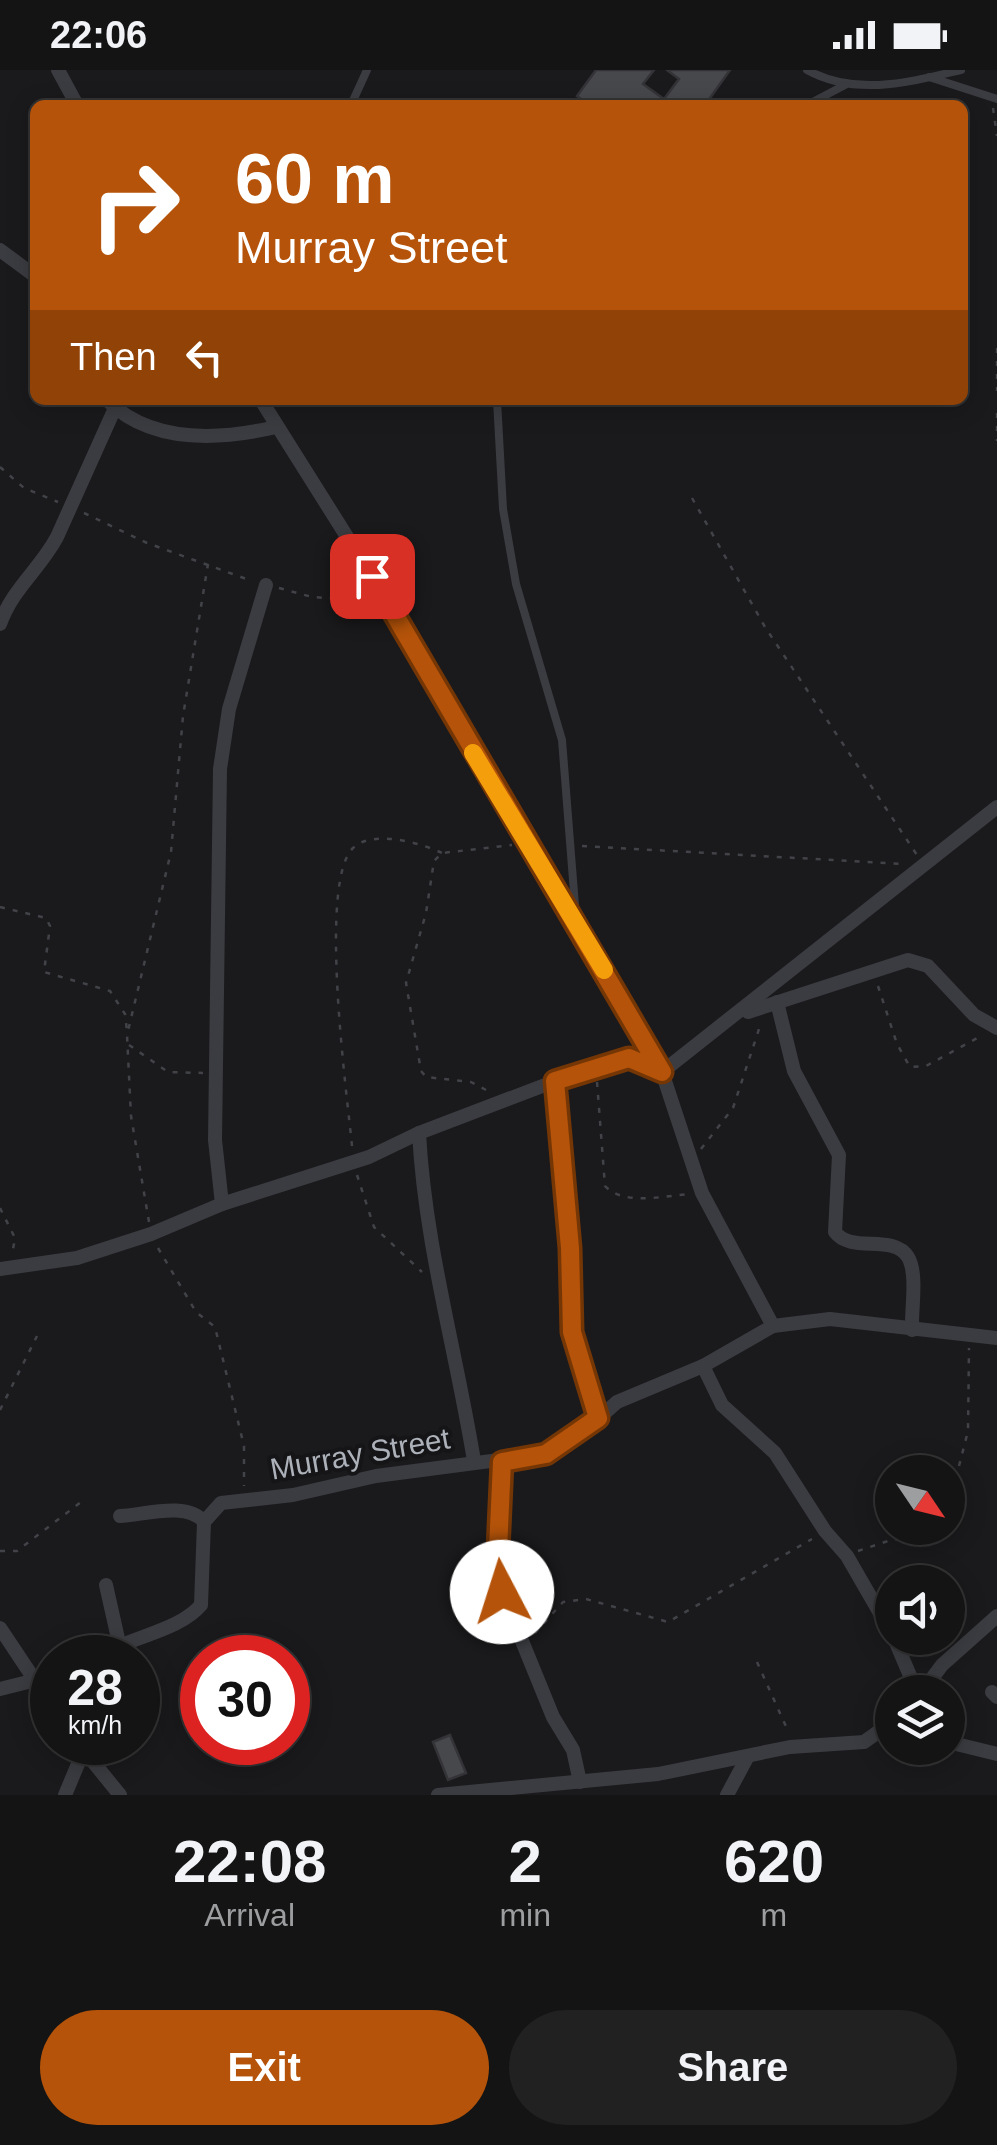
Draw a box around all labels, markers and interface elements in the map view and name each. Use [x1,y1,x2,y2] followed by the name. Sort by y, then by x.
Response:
[50,14,147,56] text: 22:06
[70,140,200,270] icon: right
[235,140,395,218] text: 60 m
[235,222,508,273] text: Murray Street
[177,330,232,385] icon: left
[70,336,157,378] text: Then
[330,534,415,619] pin
[345,549,400,604] icon: arrive
[268,1421,453,1486] street label: Murray Street
[875,1455,965,1545] north arrow
[875,1455,965,1765] map controls
[450,1540,554,1644] position arrow
[875,1565,965,1655] button: sound
[180,1635,310,1765] speed limit sign: 30
[67,1660,123,1716] text: 28
[875,1675,965,1765] button: layers
[68,1711,122,1739] text: km/h
[173,1828,326,1895] text: 22:08
[508,1828,542,1895] text: 2
[724,1828,824,1895] text: 620
[204,1897,295,1933] text: Arrival
[499,1897,551,1933] text: min
[761,1897,787,1933] text: m
[40,2010,489,2125] button: Exit
[509,2010,957,2125] button: Share

